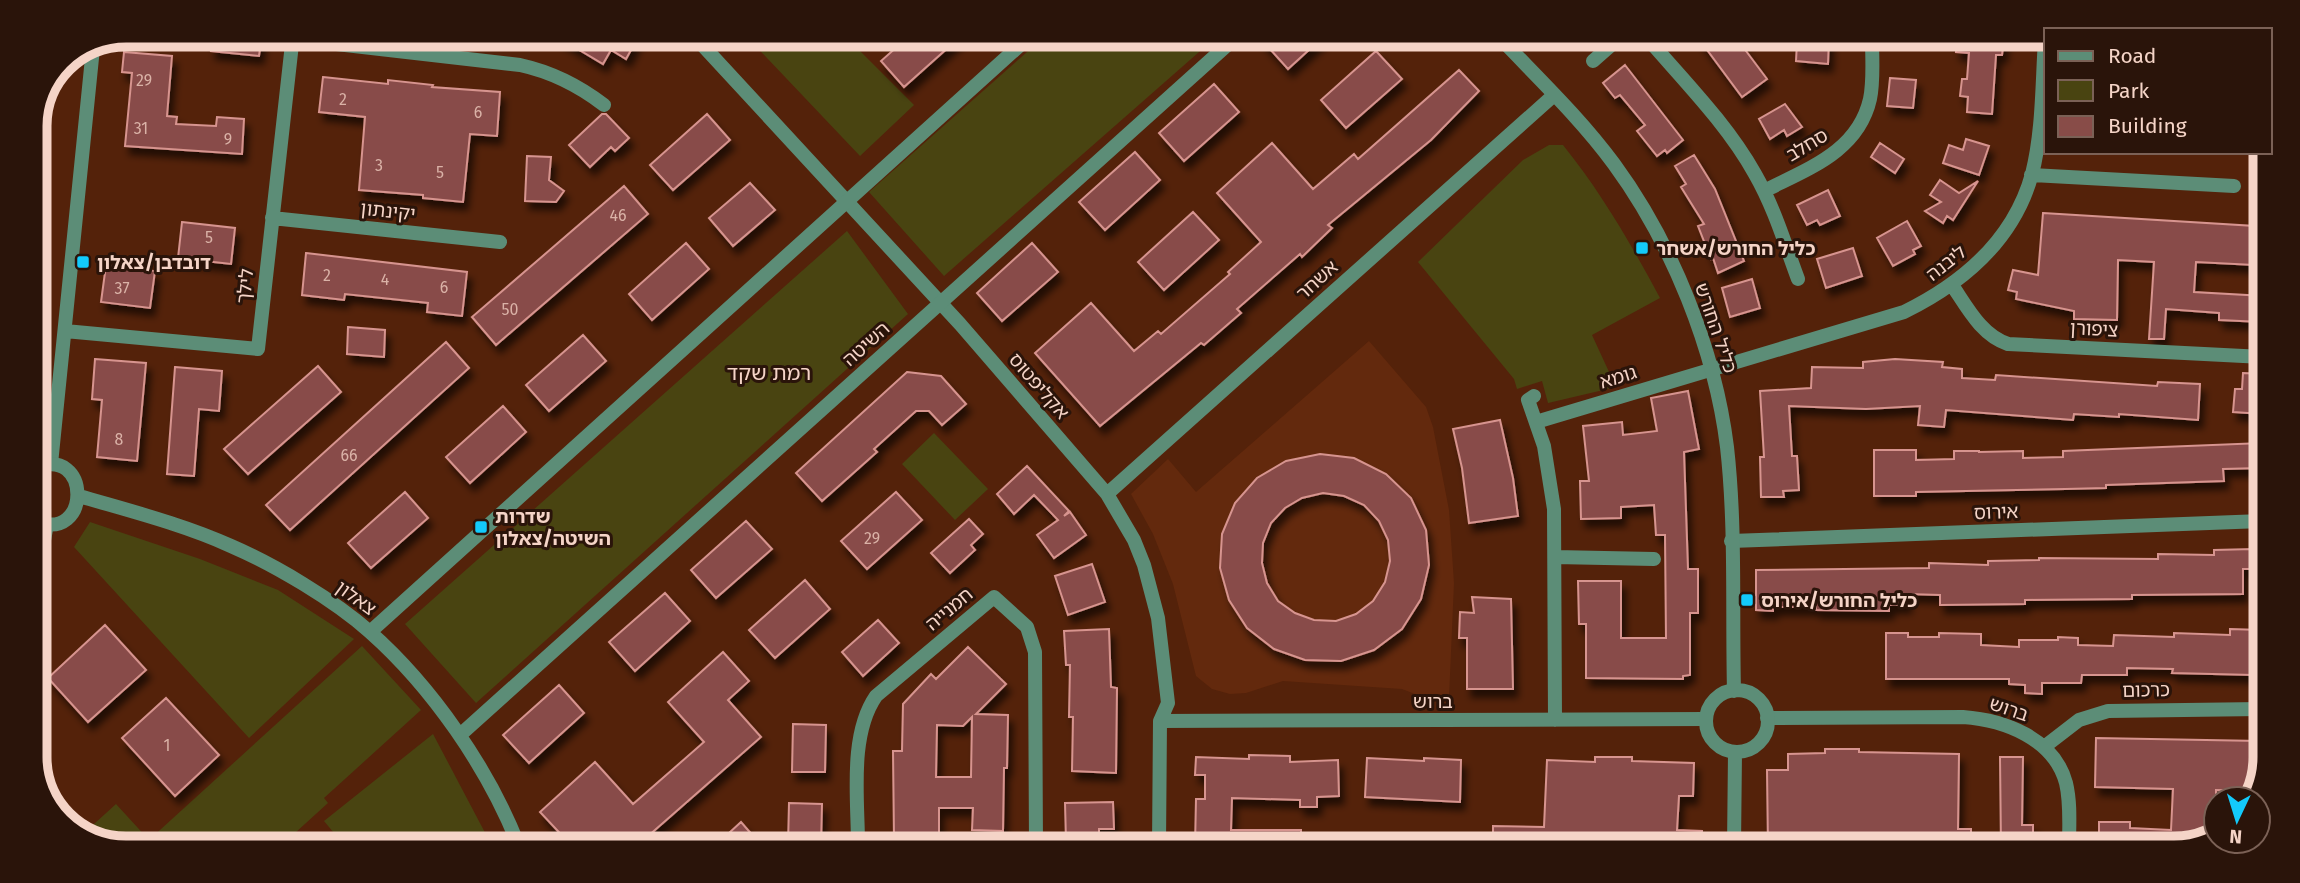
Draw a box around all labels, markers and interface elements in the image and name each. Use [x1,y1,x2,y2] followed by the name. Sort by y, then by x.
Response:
[2044,28,2272,154] legend
[2108,43,2156,69] text: Road
[136,71,152,90] house number: 29
[2108,78,2150,104] text: Park
[339,90,347,109] house number: 2
[474,103,482,122] house number: 6
[2108,113,2187,139] text: Building
[134,119,148,138] house number: 31
[1782,124,1832,166] street label: סחלב
[224,130,232,149] house number: 9
[375,156,383,175] house number: 3
[436,163,444,182] house number: 5
[359,197,417,225] street label: יקינתון
[609,206,627,225] house number: 46
[205,228,213,247] house number: 5
[1656,237,1815,260] place label: כליל החורש/אשחר
[1634,240,1650,256] marker: כליל החורש/אשחר
[1921,240,1971,286] street label: ליבנה
[97,251,211,274] place label: דובדבן/צאלון
[75,254,91,270] marker: דובדבן/צאלון
[1291,255,1343,305] street label: אשחר
[323,266,331,285] house number: 2
[232,267,258,305] street label: לילך
[381,270,390,289] house number: 4
[440,278,448,297] house number: 6
[114,279,130,298] house number: 37
[1690,280,1742,376] street label: כליל החורש
[502,300,519,319] house number: 50
[2069,316,2119,342] street label: ציפורן
[838,317,894,371] street label: השיטה
[1004,348,1074,424] street label: אקליפטוס
[727,360,811,386] district label: רמת שקד
[1597,361,1639,393] street label: גומא
[115,430,124,449] house number: 8
[340,446,358,465] house number: 66
[1973,500,2019,524] street label: אירוס
[495,505,611,550] place label: שדרות השיטה/צאלון
[473,519,489,535] marker: שדרות השיטה/צאלון
[864,529,880,548] house number: 29
[331,576,381,620] street label: צאלון
[921,583,977,635] street label: חמנייה
[1761,589,1917,612] place label: כליל החורש/אירוס
[1739,592,1755,608] marker: כליל החורש/אירוס
[2122,678,2170,702] street label: כרכום
[1413,690,1453,713] street label: ברוש
[1986,692,2032,726] street label: ברוש
[164,736,170,755] house number: 1
[2202,785,2272,855] north arrow
[2229,825,2243,848] text: N

